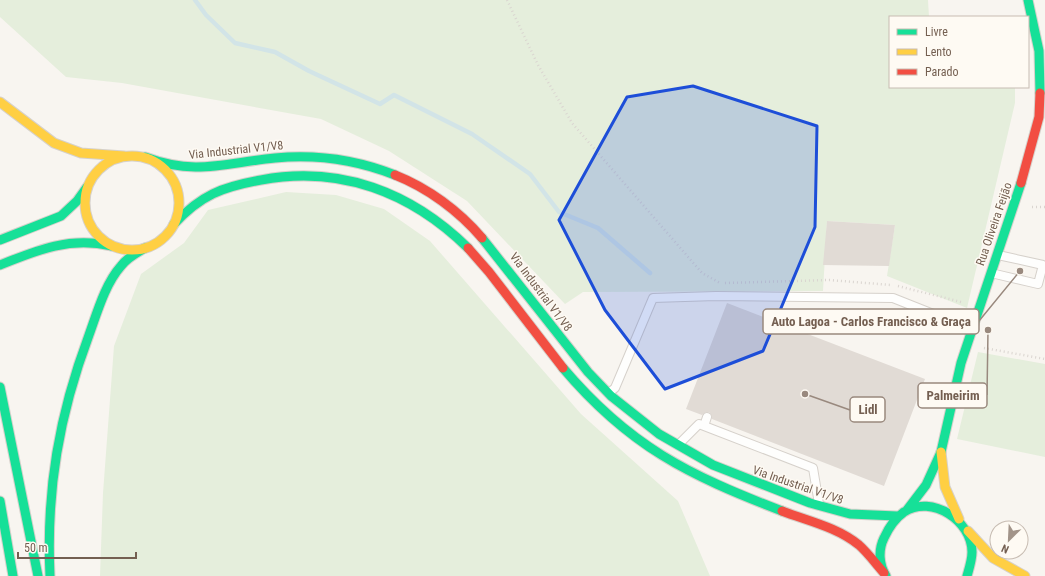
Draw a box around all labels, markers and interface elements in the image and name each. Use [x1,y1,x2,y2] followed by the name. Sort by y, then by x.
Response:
[889,16,1029,88] legend
[925,25,948,39] text: Livre
[925,45,952,59] text: Lento
[925,65,958,79] text: Parado
[188,138,284,162] street label: Via Industrial V1/V8
[973,180,1015,268] street label: Rua Oliveira Feijão
[507,250,575,334] street label: Via Industrial V1/V8
[763,309,979,334] callout: Auto Lagoa - Carlos Francisco & Graça
[771,314,971,329] text: Auto Lagoa - Carlos Francisco & Graça
[918,383,987,408] callout: Palmeirim
[926,388,980,403] text: Palmeirim
[850,397,885,422] callout: Lidl
[858,402,878,417] text: Lidl
[751,463,845,507] street label: Via Industrial V1/V8
[989,520,1029,560] north arrow
[18,534,136,560] scale bar
[24,541,48,555] text: 50 m
[999,541,1011,556] text: N

